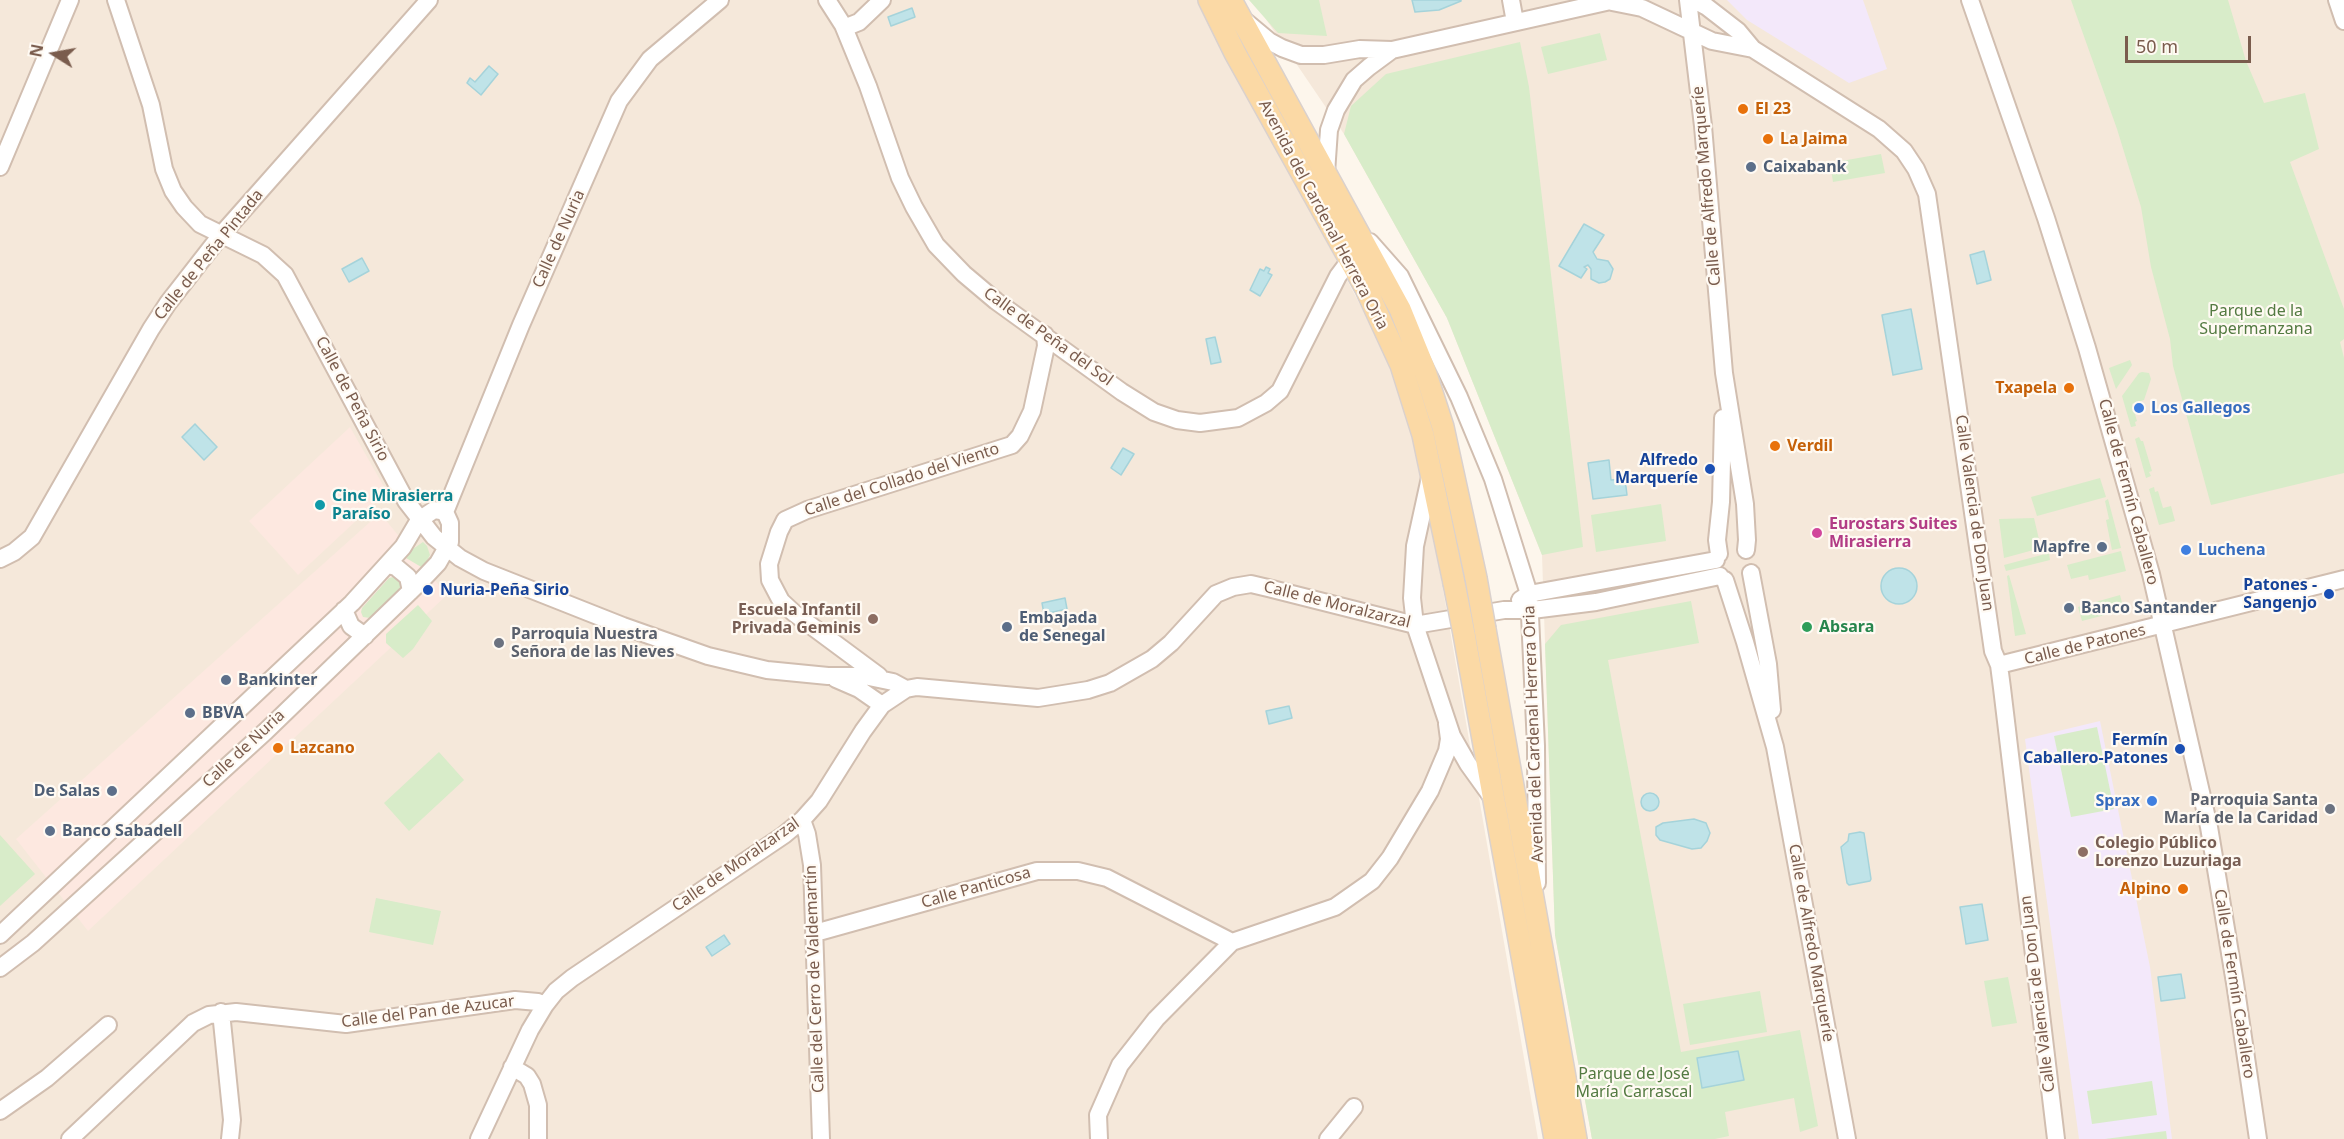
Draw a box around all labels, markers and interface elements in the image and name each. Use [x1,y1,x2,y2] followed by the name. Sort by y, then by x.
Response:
[24,24,84,84] north arrow
[2128,24,2254,62] scale bar
[2136,34,2178,58] text: 50 m
[24,42,48,59] text: N
[1689,85,1725,287] street label: Calle de Alfredo Marqueríe
[1254,97,1392,333] street label: Avenida del Cardenal Herrera Oria
[1755,99,1791,119] place label: El 23
[1736,102,1750,116] marker: El 23
[1780,129,1848,149] place label: La Jaima
[1761,132,1775,146] marker: La Jaima
[1763,157,1846,177] place label: Caixabank
[1744,160,1758,174] marker: Caixabank
[150,186,268,324] street label: Calle de Peña Pintada
[529,187,589,291] street label: Calle de Nuria
[980,284,1116,390] street label: Calle de Peña del Sol
[2199,301,2313,339] park label: Parque de la Supermanzana
[311,333,393,465] street label: Calle de Peña Sirio
[1995,378,2057,398] place label: Txapela
[2062,381,2076,395] marker: Txapela
[2094,397,2162,587] street label: Calle de Fermín Caballero
[2151,398,2251,418] place label: Los Gallegos
[2132,401,2146,415] marker: Los Gallegos
[1951,413,1997,613] street label: Calle Valencia de Don Juan
[1787,436,1833,456] place label: Verdil
[802,439,1002,521] street label: Calle del Collado del Viento
[1768,439,1782,453] marker: Verdil
[1615,450,1698,488] place label: Alfredo Marqueríe
[1703,462,1717,476] marker: Alfredo Marqueríe
[332,486,453,524] place label: Cine Mirasierra Paraíso
[313,498,327,512] marker: Cine Mirasierra Paraíso
[1829,514,1958,552] place label: Eurostars Suites Mirasierra
[1810,526,1824,540] marker: Eurostars Suites Mirasierra
[2033,537,2090,557] place label: Mapfre
[2095,540,2109,554] marker: Mapfre
[2198,540,2266,560] place label: Luchena
[2179,543,2193,557] marker: Luchena
[2243,575,2317,613] place label: Patones - Sangenjo
[1261,577,1413,633] street label: Calle de Moralzarzal
[440,580,569,600] place label: Nuria-Peña Sirio
[421,583,435,597] marker: Nuria-Peña Sirio
[2322,587,2336,601] marker: Patones - Sangenjo
[2081,598,2217,618] place label: Banco Santander
[732,600,861,638] place label: Escuela Infantil Privada Geminis
[2062,601,2076,615] marker: Banco Santander
[1520,605,1548,863] street label: Avenida del Cardenal Herrera Oria
[1019,608,1106,646] place label: Embajada de Senegal
[866,612,880,626] marker: Escuela Infantil Privada Geminis
[1819,617,1874,637] place label: Absara
[1000,620,1014,634] marker: Embajada de Senegal
[1800,620,1814,634] marker: Absara
[2022,621,2148,669] street label: Calle de Patones
[511,624,674,662] place label: Parroquia Nuestra Señora de las Nieves
[492,636,506,650] marker: Parroquia Nuestra Señora de las Nieves
[238,670,317,690] place label: Bankinter
[219,673,233,687] marker: Bankinter
[202,703,244,723] place label: BBVA
[183,706,197,720] marker: BBVA
[199,706,289,792] street label: Calle de Nuria
[2023,730,2168,768] place label: Fermín Caballero-Patones
[290,738,355,758] place label: Lazcano
[271,741,285,755] marker: Lazcano
[2173,742,2187,756] marker: Fermín Caballero-Patones
[34,781,100,801] place label: De Salas
[105,784,119,798] marker: De Salas
[2164,790,2318,828] place label: Parroquia Santa María de la Caridad
[2095,791,2140,811] place label: Sprax
[2145,794,2159,808] marker: Sprax
[2323,802,2337,816] marker: Parroquia Santa María de la Caridad
[669,814,803,916] street label: Calle de Moralzarzal
[62,821,182,841] place label: Banco Sabadell
[43,824,57,838] marker: Banco Sabadell
[2095,833,2242,871] place label: Colegio Público Lorenzo Luzuriaga
[1784,843,1838,1043] street label: Calle de Alfredo Marqueríe
[2076,845,2090,859] marker: Colegio Público Lorenzo Luzuriaga
[919,863,1033,913] street label: Calle Panticosa
[801,865,829,1093] street label: Calle del Cerro de Valdemartín
[2120,879,2171,899] place label: Alpino
[2176,882,2190,896] marker: Alpino
[2210,888,2258,1080] street label: Calle de Fermín Caballero
[2016,894,2060,1094] street label: Calle Valencia de Don Juan
[340,992,516,1032] street label: Calle del Pan de Azucar
[1576,1064,1692,1102] park label: Parque de José María Carrascal

